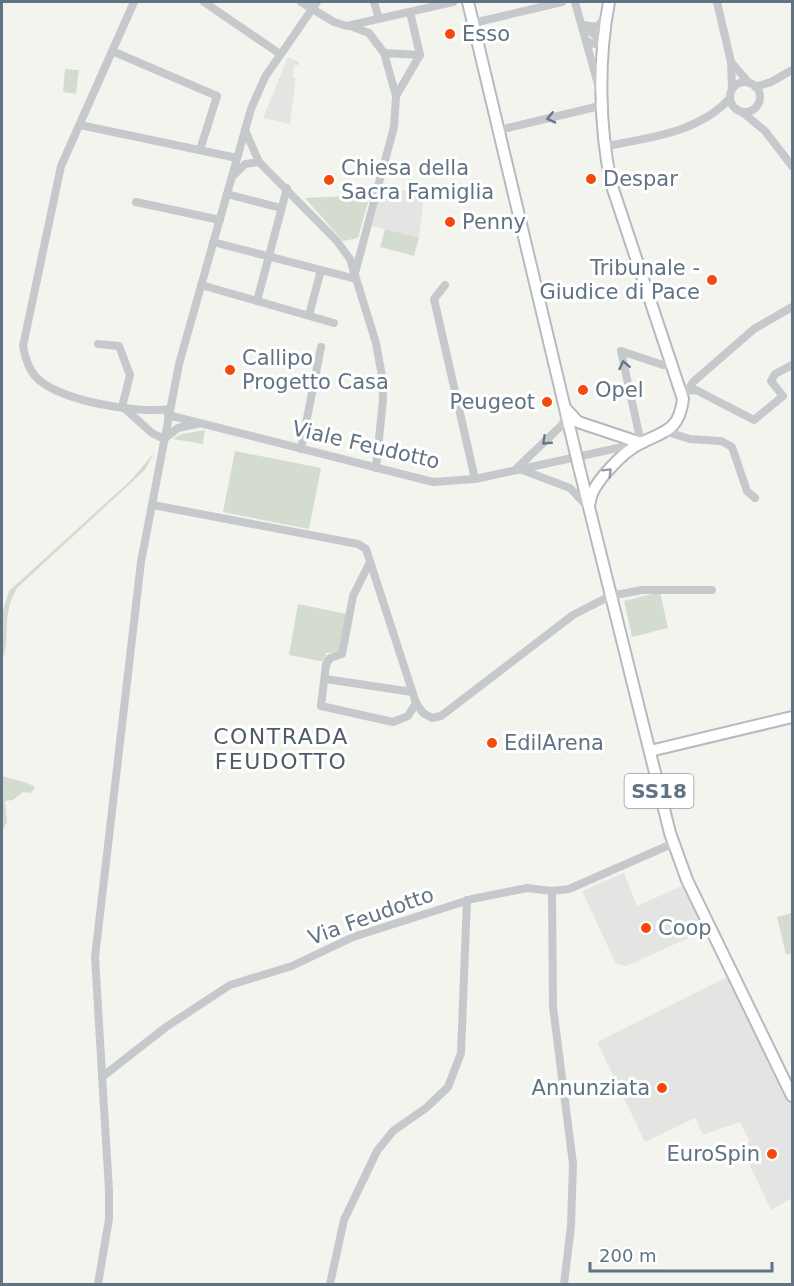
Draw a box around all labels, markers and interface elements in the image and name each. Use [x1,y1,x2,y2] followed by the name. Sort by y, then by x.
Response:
[462,22,510,46] place label: Esso
[443,27,457,41] marker: Esso
[547,110,557,123] one-way arrow
[341,156,494,204] place label: Chiesa della Sacra Famiglia
[603,167,678,191] place label: Despar
[584,172,598,186] marker: Despar
[322,173,336,187] marker: Chiesa della Sacra Famiglia
[462,210,526,234] place label: Penny
[443,215,457,229] marker: Penny
[539,256,700,304] place label: Tribunale - Giudice di Pace
[705,273,719,287] marker: Tribunale - Giudice di Pace
[242,346,389,394] place label: Callipo Progetto Casa
[618,360,631,370] one-way arrow
[223,363,237,377] marker: Callipo Progetto Casa
[595,378,644,402] place label: Opel
[576,383,590,397] marker: Opel
[450,390,535,414] place label: Peugeot
[540,395,554,409] marker: Peugeot
[290,416,442,474] street label: Viale Feudotto
[542,434,553,445] one-way arrow
[601,469,612,480] one-way arrow
[213,724,349,774] district label: CONTRADA FEUDOTTO
[504,731,604,755] place label: EdilArena
[485,736,499,750] marker: EdilArena
[624,774,694,808] road number: SS18
[305,882,437,950] street label: Via Feudotto
[658,916,712,940] place label: Coop
[639,921,653,935] marker: Coop
[532,1076,650,1100] place label: Annunziata
[655,1081,669,1095] marker: Annunziata
[667,1142,760,1166] place label: EuroSpin
[765,1147,779,1161] marker: EuroSpin
[590,1235,772,1273] scale bar
[599,1245,657,1266] text: 200 m

